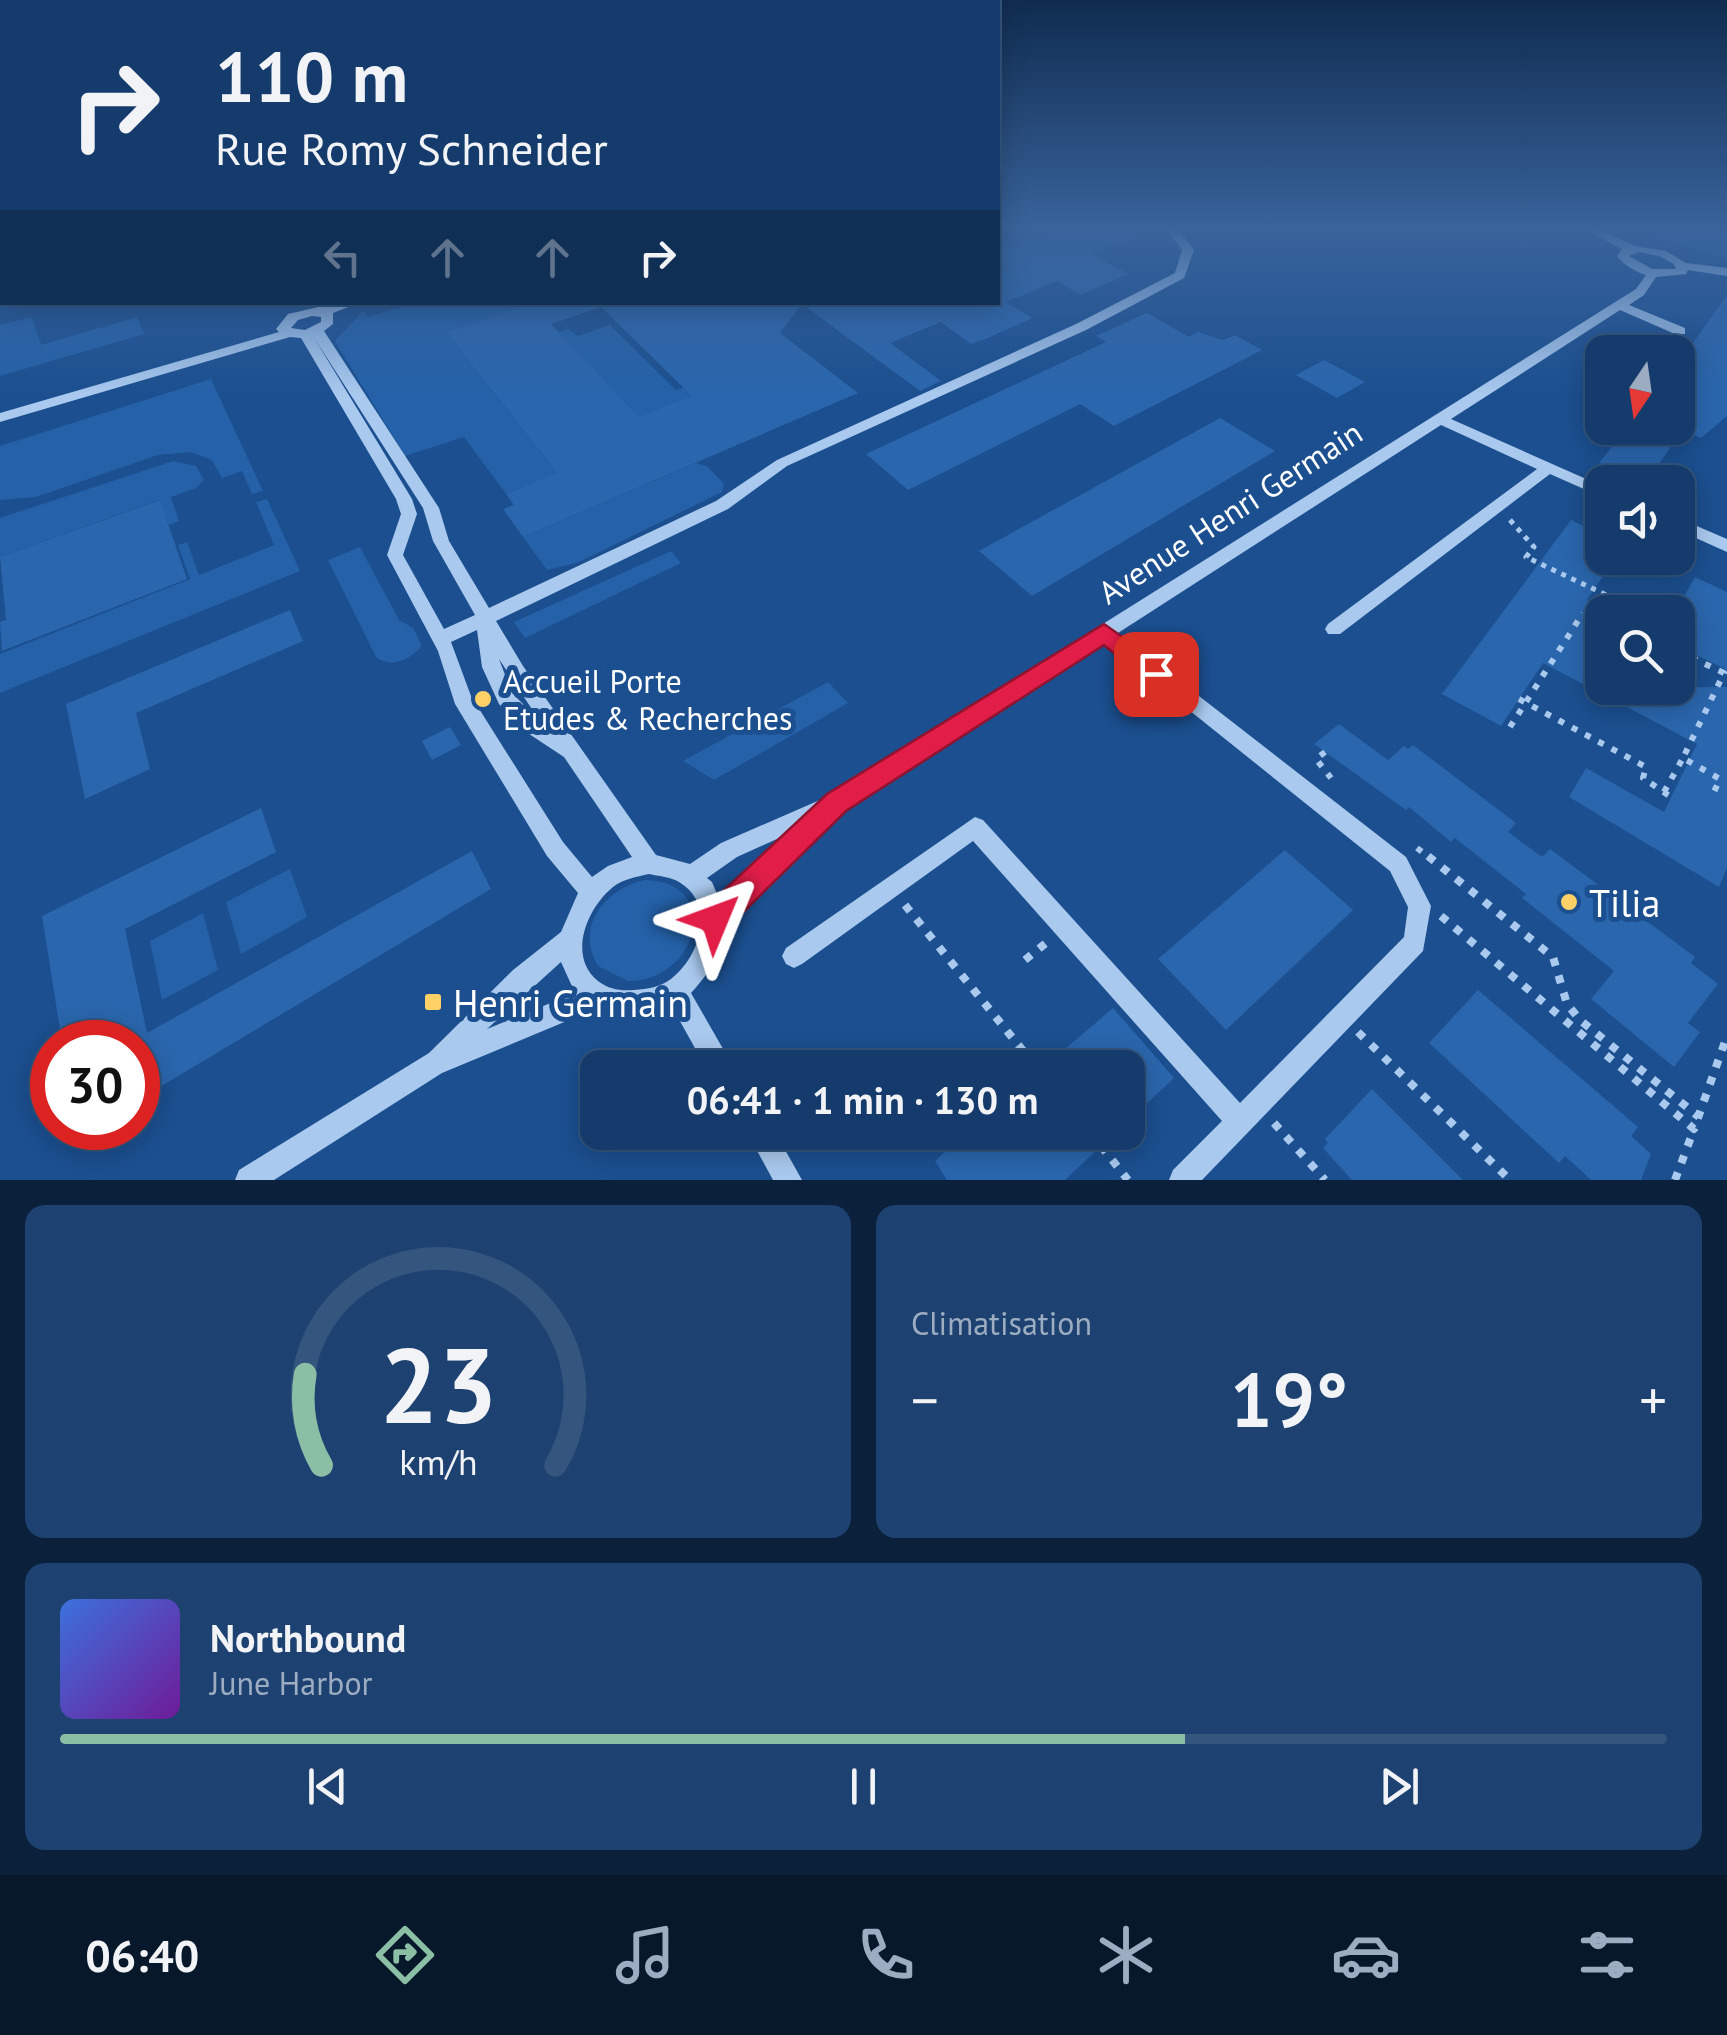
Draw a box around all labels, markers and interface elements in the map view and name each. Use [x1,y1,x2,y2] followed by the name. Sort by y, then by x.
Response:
[215,31,408,121] text: 110 m
[50,40,180,170] icon: right
[215,119,608,177] text: Rue Romy Schneider
[315,230,370,285] icon: left
[420,230,475,285] icon: ahead
[525,230,580,285] icon: ahead
[630,230,685,285] icon: right
[1585,335,1695,445] north arrow
[1585,335,1695,705] map controls
[1090,411,1370,613] street label: Avenue Henri Germain
[1585,465,1695,575] button: sound
[1585,595,1695,705] button: search
[1114,632,1199,717] pin
[1129,647,1184,702] icon: arrive
[503,660,792,739] place label: Accueil Porte Etudes & Recherches
[472,688,494,710] marker: Accueil Porte Etudes & Recherches
[663,867,767,971] position arrow
[1589,878,1660,927] place label: Tilia
[1558,891,1580,913] marker: Tilia
[453,978,688,1027] place label: Henri Germain
[422,991,444,1013] marker: Henri Germain
[30,1020,160,1150] speed limit sign: 30
[687,1075,1038,1124] text: 06:41 · 1 min · 130 m
[911,1302,1092,1344] text: Climatisation
[379,1317,497,1452] text: 23
[1230,1351,1348,1448] text: 19°
[911,1364,939,1435] text: −
[1639,1364,1667,1435] text: +
[399,1439,477,1485] text: km/h
[210,1613,406,1662] text: Northbound
[210,1662,372,1704] text: June Harbor
[300,1759,355,1814] icon: previous
[836,1759,891,1814] icon: pause
[1372,1759,1427,1814] icon: next
[370,1920,440,1990] icon: directions
[610,1920,680,1990] icon: music
[851,1920,921,1990] icon: phone
[1091,1920,1161,1990] icon: climate
[1331,1920,1401,1990] icon: car
[1572,1920,1642,1990] icon: filters
[85,1926,199,1984] text: 06:40

